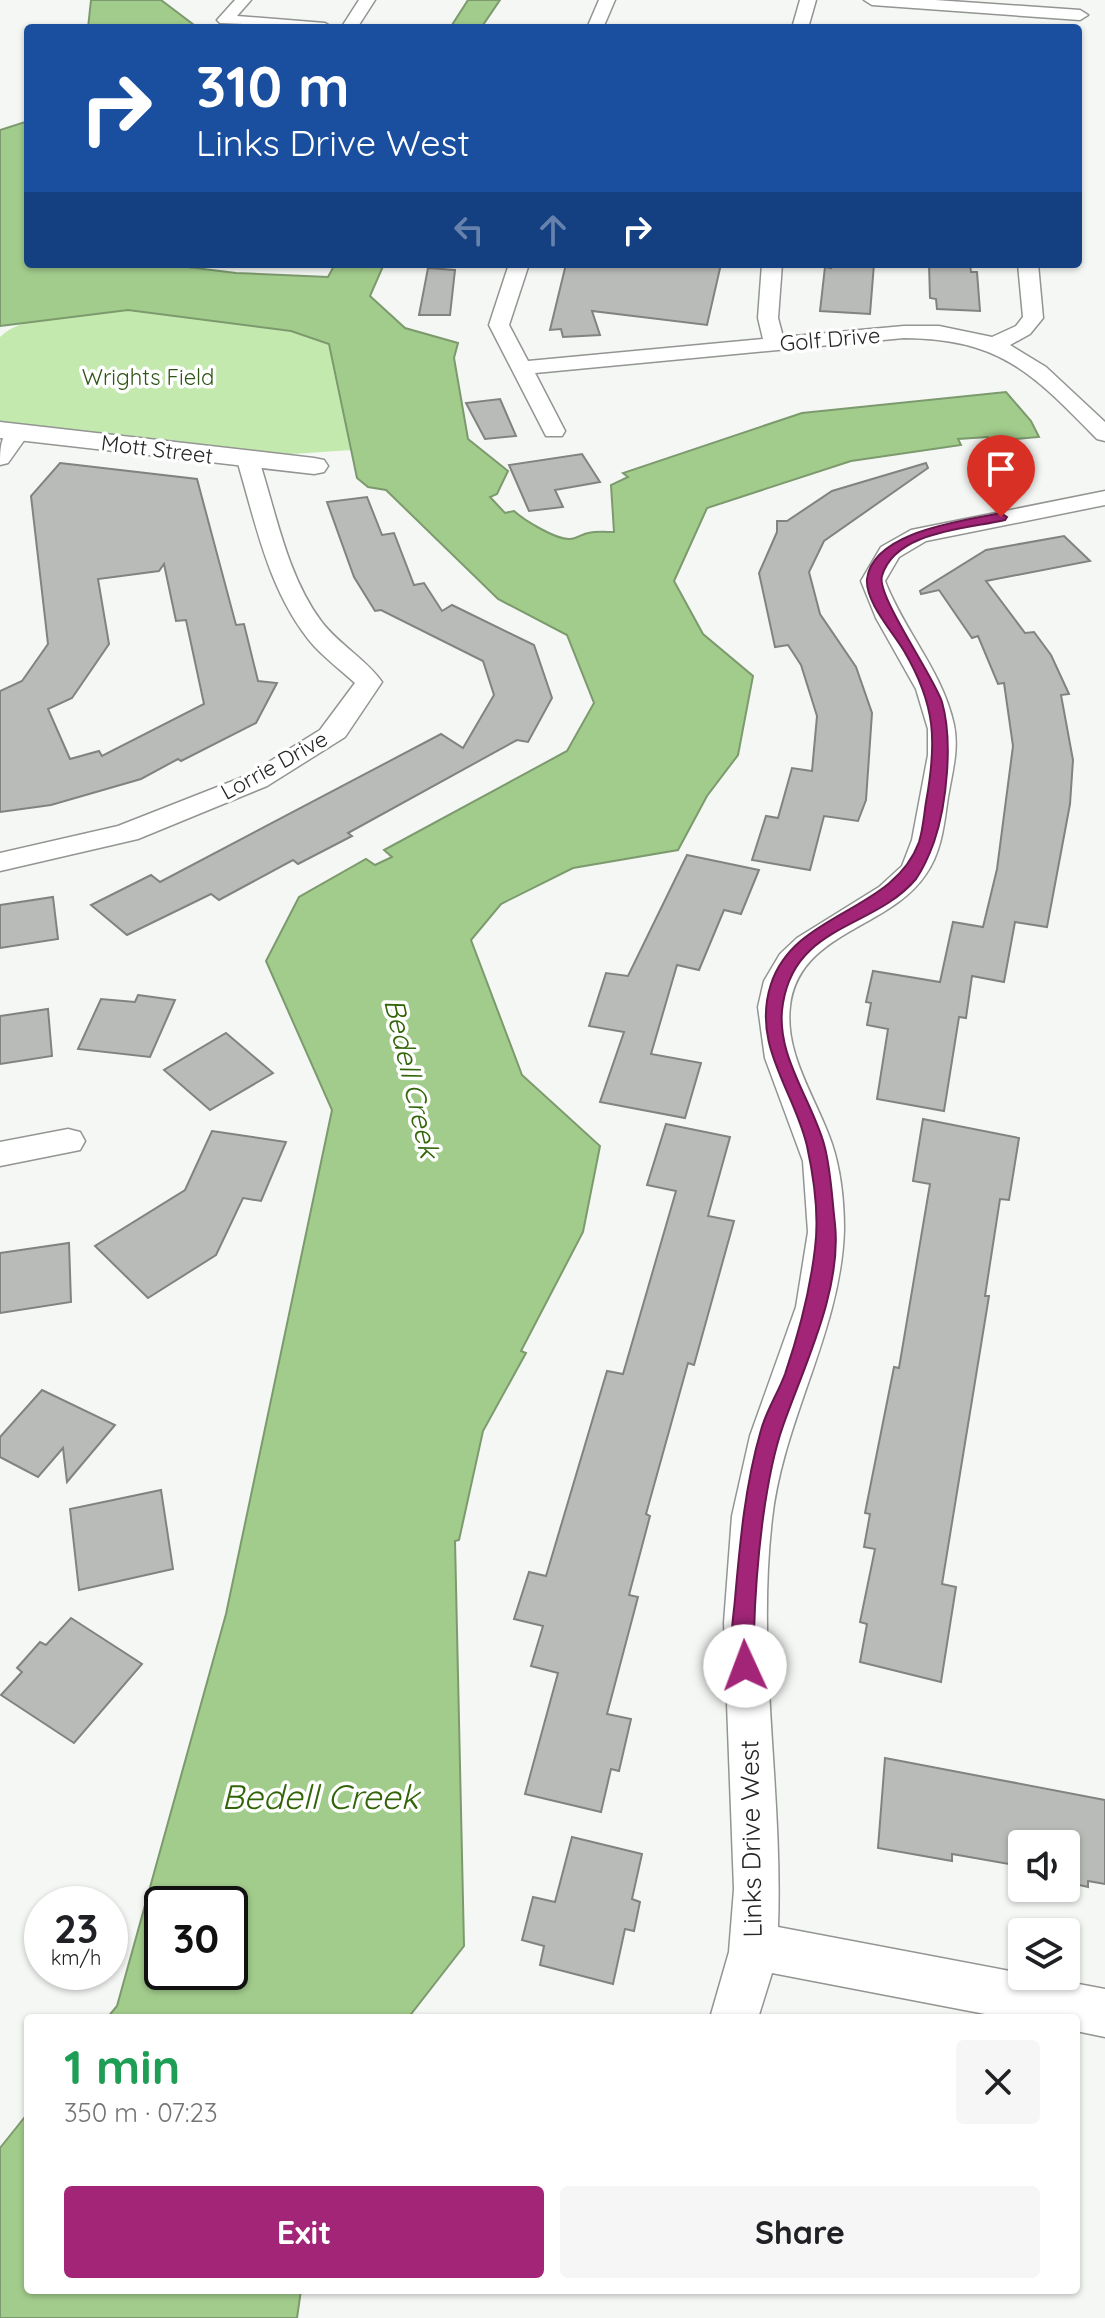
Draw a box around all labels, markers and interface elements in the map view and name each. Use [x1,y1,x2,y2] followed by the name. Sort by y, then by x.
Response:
[196,51,350,121] text: 310 m
[64,56,168,160] icon: right
[196,120,470,165] text: Links Drive West
[447,208,491,252] icon: left
[531,208,575,252] icon: ahead
[615,208,659,252] icon: right
[779,321,881,357] street label: Golf Drive
[82,363,214,391] park label: Wrights Field
[99,428,215,470] street label: Mott Street
[967,435,1035,517] pin
[979,447,1023,491] icon: arrive
[216,724,332,806] street label: Lorrie Drive
[377,995,448,1164] water label: Bedell Creek
[703,1624,787,1708] position arrow
[732,1740,769,1938] street label: Links Drive West
[221,1775,421,1818] water label: Bedell Creek
[1008,1830,1080,1990] map controls
[1008,1830,1080,1902] button: sound
[144,1886,248,1990] speed limit sign: 30
[54,1903,98,1953] text: 23
[1008,1918,1080,1990] button: layers
[51,1945,101,1970] text: km/h
[64,2036,180,2096] text: 1 min
[956,2040,1040,2124] button: close
[64,2096,218,2129] text: 350 m · 07:23
[64,2186,544,2278] button: Exit
[560,2186,1040,2278] button: Share

